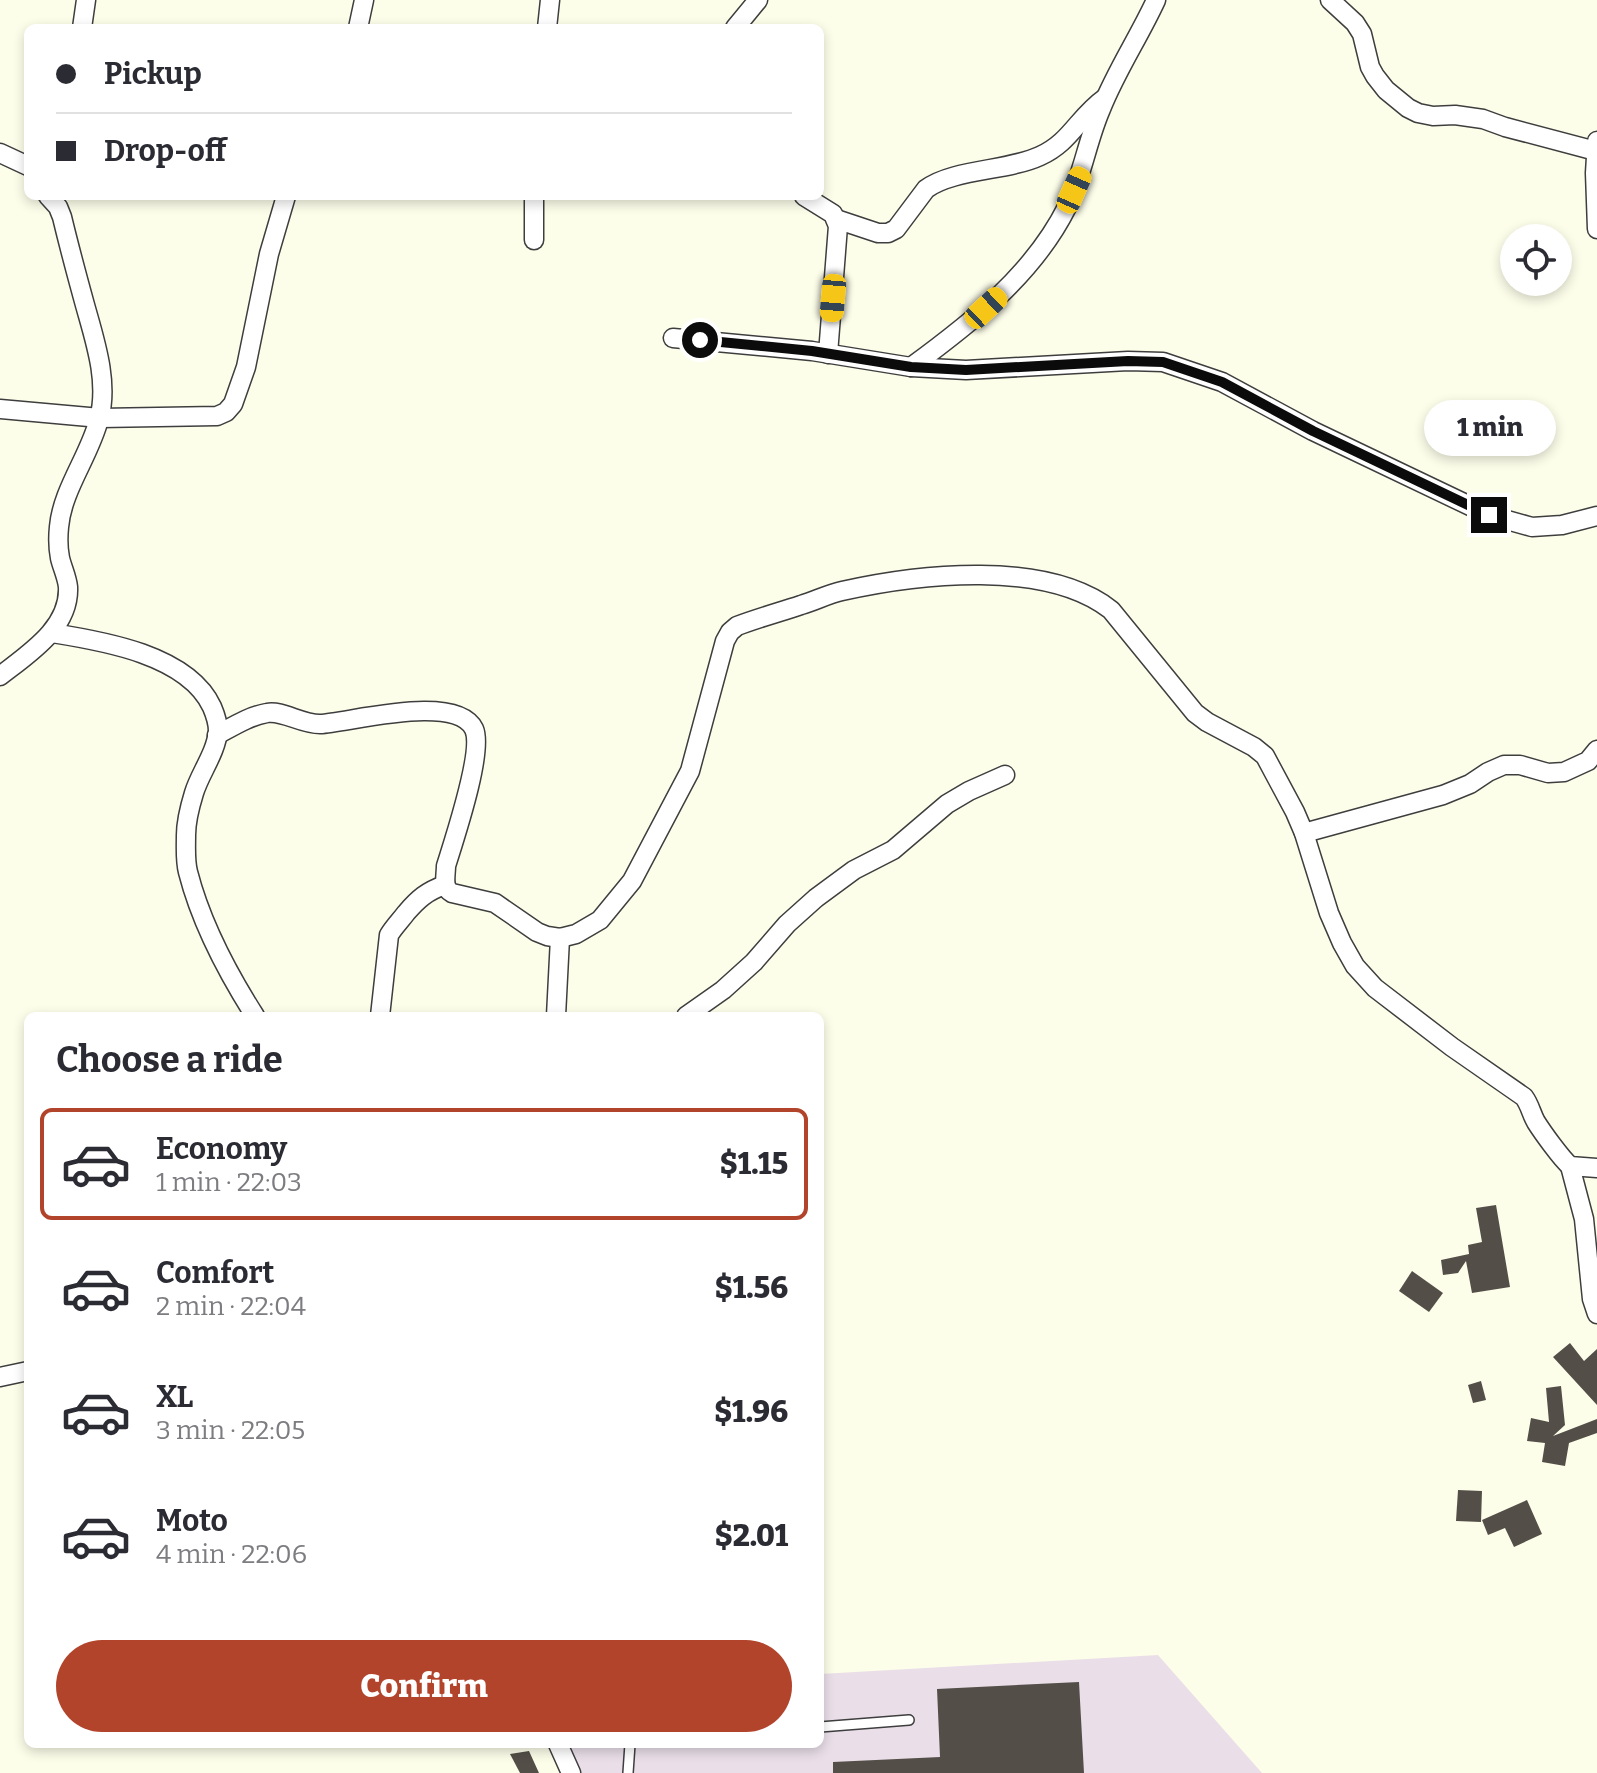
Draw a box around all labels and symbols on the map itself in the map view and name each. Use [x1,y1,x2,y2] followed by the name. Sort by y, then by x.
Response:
[1053,163,1095,217] car
[819,273,847,323] car
[960,283,1012,333] car
[682,322,718,358] route start
[1423,399,1555,455] callout: 1 min
[1471,497,1507,533] route end

